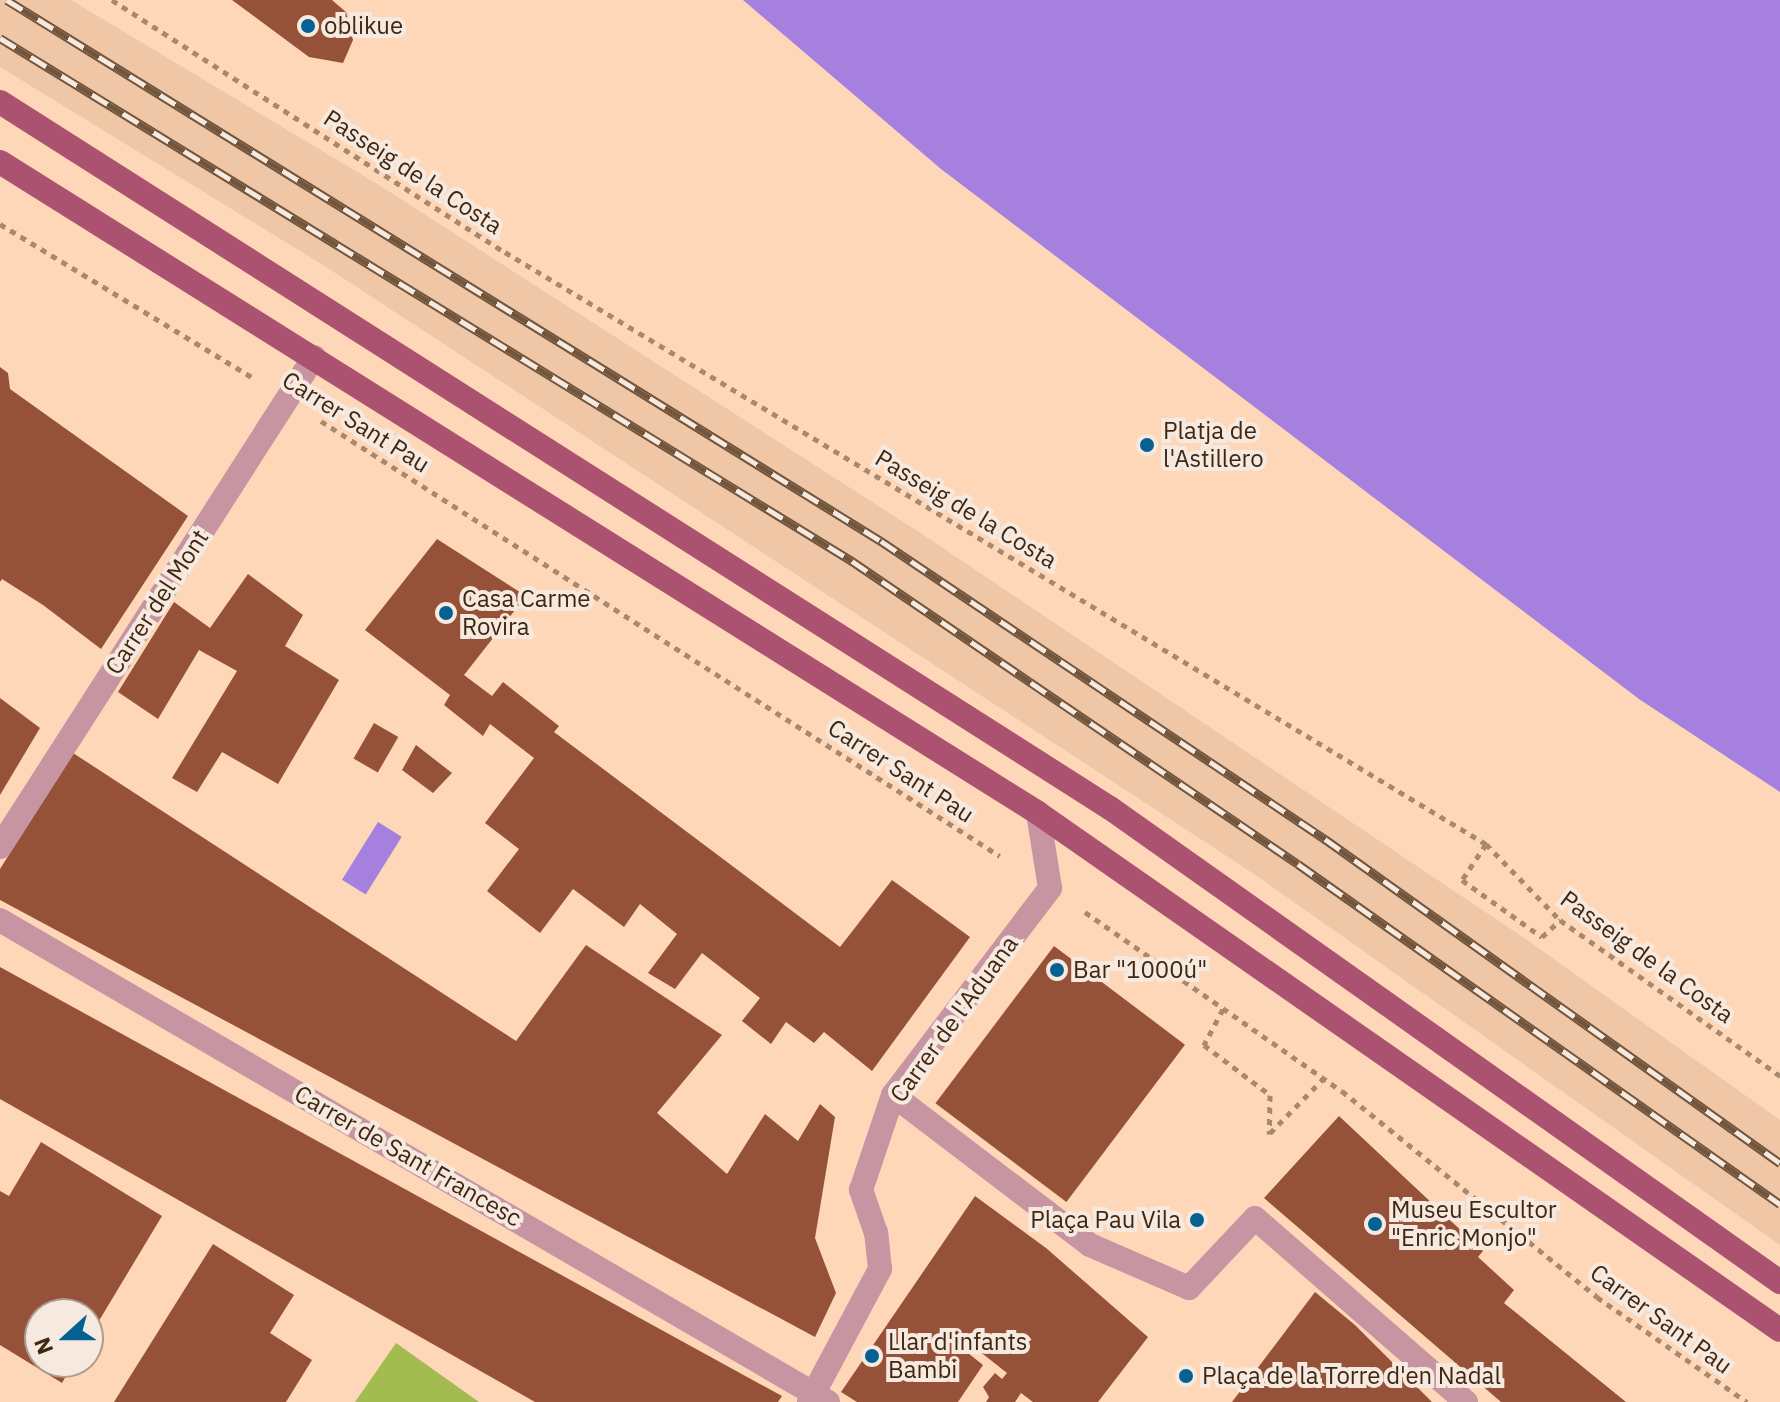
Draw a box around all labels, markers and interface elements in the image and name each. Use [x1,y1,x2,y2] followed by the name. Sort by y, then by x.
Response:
[324,12,403,40] place label: oblikue
[299,17,317,35] marker: oblikue
[318,104,508,240] street label: Passeig de la Costa
[277,365,435,479] street label: Carrer Sant Pau
[1163,417,1264,473] place label: Platja de l'Astillero
[1138,436,1156,454] marker: Platja de l'Astillero
[870,443,1062,575] street label: Passeig de la Costa
[99,524,215,680] street label: Carrer del Mont
[462,585,591,641] place label: Casa Carme Rovira
[437,604,455,622] marker: Casa Carme Rovira
[823,713,979,829] street label: Carrer Sant Pau
[1555,885,1739,1029] street label: Passeig de la Costa
[884,930,1024,1108] street label: Carrer de l'Aduana
[1073,956,1207,984] place label: Bar "1000ú"
[1048,961,1066,979] marker: Bar "1000ú"
[289,1079,527,1233] street label: Carrer de Sant Francesc
[1391,1196,1557,1252] place label: Museu Escultor "Enric Monjo"
[1030,1206,1181,1234] place label: Plaça Pau Vila
[1188,1211,1206,1229] marker: Plaça Pau Vila
[1366,1215,1384,1233] marker: Museu Escultor "Enric Monjo"
[1585,1258,1737,1380] street label: Carrer Sant Pau
[24,1298,104,1378] north arrow
[888,1328,1028,1384] place label: Llar d'infants Bambi
[27,1333,59,1359] text: N
[863,1347,881,1365] marker: Llar d'infants Bambi
[1202,1362,1501,1390] place label: Plaça de la Torre d'en Nadal
[1177,1367,1195,1385] marker: Plaça de la Torre d'en Nadal

